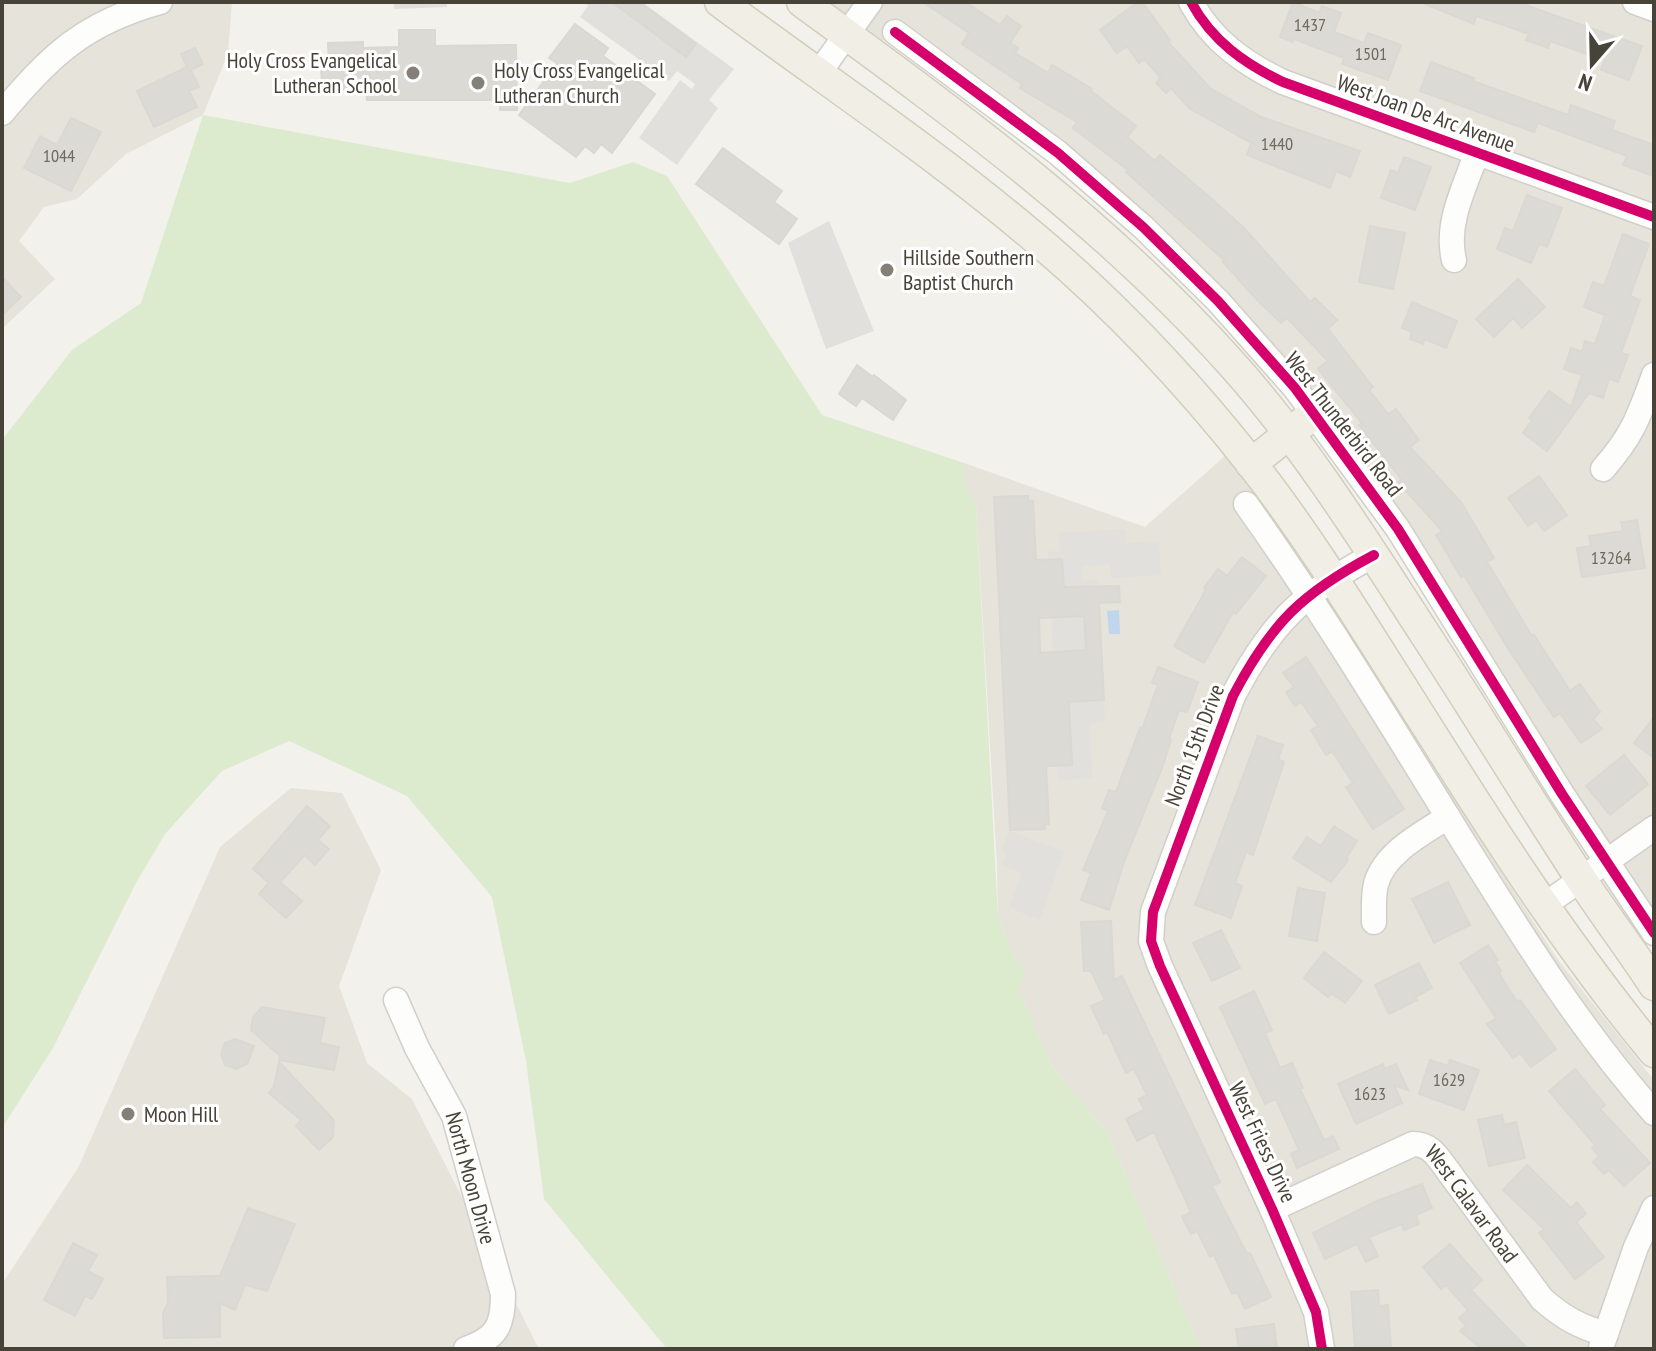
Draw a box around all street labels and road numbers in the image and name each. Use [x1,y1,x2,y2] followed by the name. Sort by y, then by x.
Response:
[1333,68,1519,158] street label: West Joan De Arc Avenue
[1279,346,1409,502] street label: West Thunderbird Road
[1158,680,1230,810] street label: North 15th Drive
[1223,1077,1303,1207] street label: West Friess Drive
[440,1109,503,1247] street label: North Moon Drive
[1419,1138,1525,1268] street label: West Calavar Road

